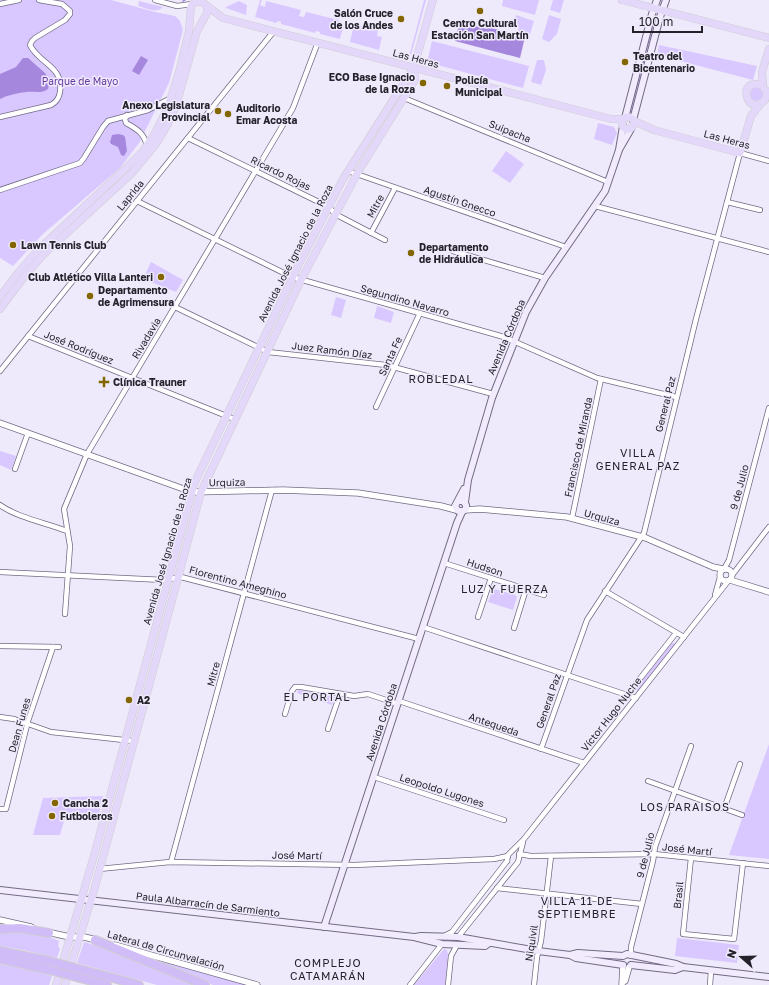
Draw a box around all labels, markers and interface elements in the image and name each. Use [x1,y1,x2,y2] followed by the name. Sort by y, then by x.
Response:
[475,6,485,16] marker: Centro Cultural Estación San Martín
[330,7,393,31] place label: Salón Cruce de los Andes
[633,8,702,34] scale bar
[396,14,406,24] marker: Salón Cruce de los Andes
[639,14,673,29] text: 100 m
[431,17,529,41] place label: Centro Cultural Estación San Martín
[392,46,440,70] street label: Las Heras
[633,50,695,74] place label: Teatro del Bicentenario
[620,57,630,67] marker: Teatro del Bicentenario
[329,71,415,95] place label: ECO Base Ignacio de la Roza
[455,74,503,98] place label: Policía Municipal
[42,75,118,87] park label: Parque de Mayo
[418,78,428,88] marker: ECO Base Ignacio de la Roza
[442,81,452,91] marker: Policía Municipal
[122,99,211,123] place label: Anexo Legislatura Provincial
[236,102,297,126] place label: Auditorio Emar Acosta
[213,106,223,116] marker: Anexo Legislatura Provincial
[223,109,233,119] marker: Auditorio Emar Acosta
[487,117,533,145] street label: Suipacha
[703,127,751,151] street label: Las Heras
[249,153,313,193] street label: Ricardo Rojas
[114,177,146,213] street label: Laprida
[255,182,335,324] street label: Avenida José Ignacio de la Roza
[422,183,498,219] street label: Agustín Gnecco
[364,192,386,220] street label: Mitre
[21,239,106,251] place label: Lawn Tennis Club
[8,240,18,250] marker: Lawn Tennis Club
[419,241,489,265] place label: Departamento de Hidráulica
[406,248,416,258] marker: Departamento de Hidráulica
[28,271,153,283] place label: Club Atlético Villa Lanteri
[156,272,166,282] marker: Club Atlético Villa Lanteri
[359,282,451,318] street label: Segundino Navarro
[98,284,174,308] place label: Departamento de Agrimensura
[85,291,95,301] marker: Departamento de Agrimensura
[485,297,527,377] street label: Avenida Córdoba
[129,315,163,361] street label: Rivadavia
[43,328,115,366] street label: José Rodríguez
[376,334,404,378] street label: Santa Fe
[291,339,373,361] street label: Juez Ramón Díaz
[408,372,474,385] district label: ROBLEDAL
[652,375,678,433] street label: General Paz
[98,376,110,388] marker: Clínica Trauner
[113,376,187,388] place label: Clínica Trauner
[562,396,594,498] street label: Francisco de Miranda
[596,446,680,472] district label: VILLA GENERAL PAZ
[727,463,751,511] street label: 9 de Julio
[140,476,194,626] street label: Avenida José Ignacio de la Roza
[209,476,245,488] street label: Urquiza
[583,506,621,528] street label: Urquiza
[465,556,505,578] street label: Hudson
[188,563,288,601] street label: Florentino Ameghino
[461,582,549,595] district label: LUZ Y FUERZA
[204,660,222,688] street label: Mitre
[533,672,563,730] street label: General Paz
[578,674,644,753] street label: Víctor Hugo Nuche
[363,682,399,762] street label: Avenida Córdoba
[283,690,351,703] district label: EL PORTAL
[137,694,150,706] place label: A2
[124,695,134,705] marker: A2
[5,696,33,754] street label: Dean Funes
[467,710,521,738] street label: Antequeda
[398,771,486,809] street label: Leopoldo Lugones
[63,797,108,809] place label: Cancha 2
[50,798,60,808] marker: Cancha 2
[640,800,730,813] district label: LOS PARAISOS
[60,810,113,822] place label: Futboleros
[47,811,57,821] marker: Futboleros
[634,831,656,879] street label: 9 de Julio
[661,840,714,858] street label: José Martí
[272,849,324,861] street label: José Martí
[671,881,685,909] street label: Brasil
[135,889,281,919] street label: Paula Albarracín de Sarmiento
[538,894,616,920] district label: VILLA 11 DE SEPTIEMBRE
[522,924,540,962] street label: Niquivil
[106,927,226,973] street label: Lateral de Circunvalación
[721,937,761,977] north arrow
[724,947,739,960] text: N
[290,956,366,982] district label: COMPLEJO CATAMARÁN

